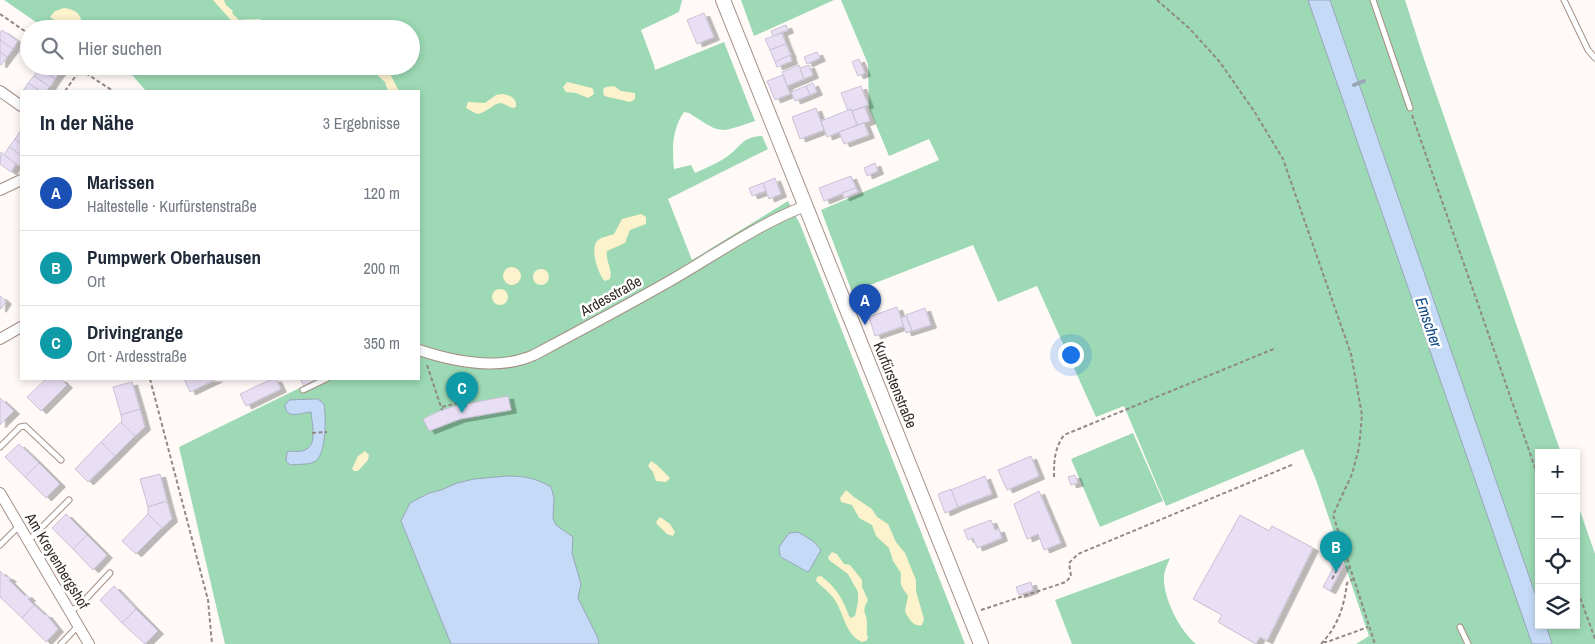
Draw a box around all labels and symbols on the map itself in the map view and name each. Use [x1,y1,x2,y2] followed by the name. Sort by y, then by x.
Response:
[575,270,645,321] street label: Ardesstraße
[849,284,881,325] pin: A
[1410,294,1448,351] water label: Emscher
[869,338,922,431] street label: Kurfürstenstraße
[1058,342,1084,368] your location
[446,372,478,413] pin: C
[20,508,95,613] street label: Am Kreyenbergshof
[1320,531,1352,572] pin: B

